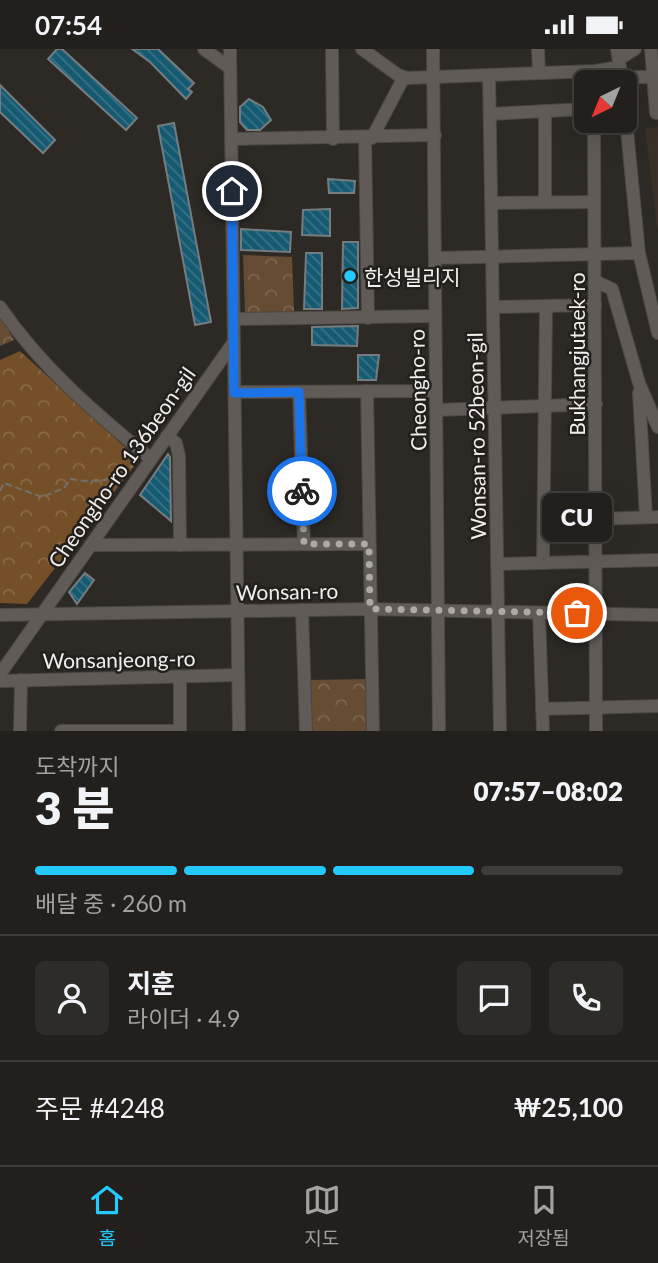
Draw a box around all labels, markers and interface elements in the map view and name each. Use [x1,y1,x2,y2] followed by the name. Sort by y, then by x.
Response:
[35,9,102,41] text: 07:54
[574,70,637,133] north arrow
[574,70,637,133] map controls
[202,161,262,221] pin
[213,172,251,210] icon: home
[364,264,461,289] place label: 한성빌리지
[342,268,358,284] marker: 한성빌리지
[564,272,589,436] street label: Bukhangjutaek-ro
[403,329,431,451] street label: Cheongho-ro
[462,332,490,540] street label: Wonsan-ro 52beon-gil
[42,362,200,572] street label: Cheongho-ro 136beon-gil
[267,456,337,526] courier
[283,472,321,510] icon: bike
[542,494,612,543] callout: CU
[561,503,593,531] text: CU
[236,578,338,604] street label: Wonsan-ro
[547,583,607,643] pin
[558,594,596,632] icon: bag
[42,645,196,673] street label: Wonsanjeong-ro
[35,752,120,780] text: 도착까지
[473,775,623,807] text: 07:57–08:02
[35,780,115,835] text: 3 분
[35,889,187,917] text: 배달 중 · 260 m
[35,961,109,1035] button: person
[457,961,531,1035] button: chat
[549,961,623,1035] button: phone
[127,967,175,999] text: 지훈
[127,1004,240,1032] text: 라이더 · 4.9
[513,1091,623,1123] text: ₩25,100
[35,1092,165,1124] text: 주문 #4248
[88,1181,126,1250] tab: 홈
[303,1181,341,1250] tab: 지도
[517,1181,570,1250] tab: 저장됨

